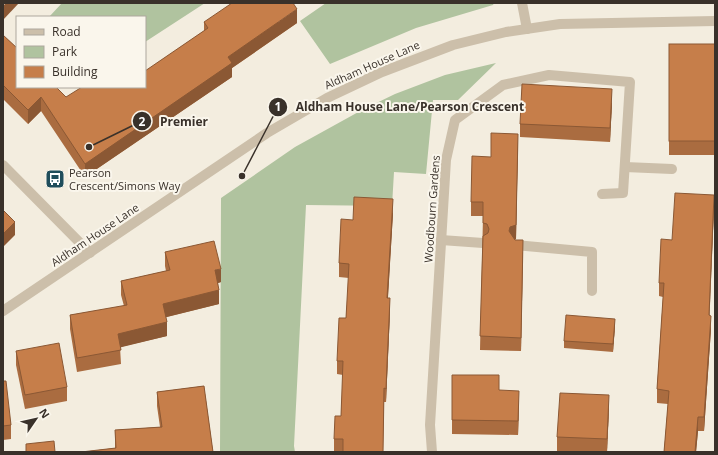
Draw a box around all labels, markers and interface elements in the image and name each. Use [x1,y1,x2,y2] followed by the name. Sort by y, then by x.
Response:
[16,16,146,88] legend
[52,23,81,40] text: Road
[322,37,422,92] street label: Aldham House Lane
[52,43,78,60] text: Park
[52,63,98,80] text: Building
[268,95,532,119] callout: Aldham House Lane/Pearson Crescent
[275,98,281,115] text: 1
[296,98,524,115] text: Aldham House Lane/Pearson Crescent
[132,109,216,133] callout: Premier
[139,113,146,130] text: 2
[160,113,209,130] text: Premier
[420,155,443,263] street label: Woodbourn Gardens
[69,165,181,193] place label: Pearson Crescent/Simons Way
[44,168,66,190] bus stop icon: Pearson Crescent/Simons Way
[48,200,142,270] street label: Aldham House Lane
[16,399,56,439] north arrow
[36,405,53,421] text: N

